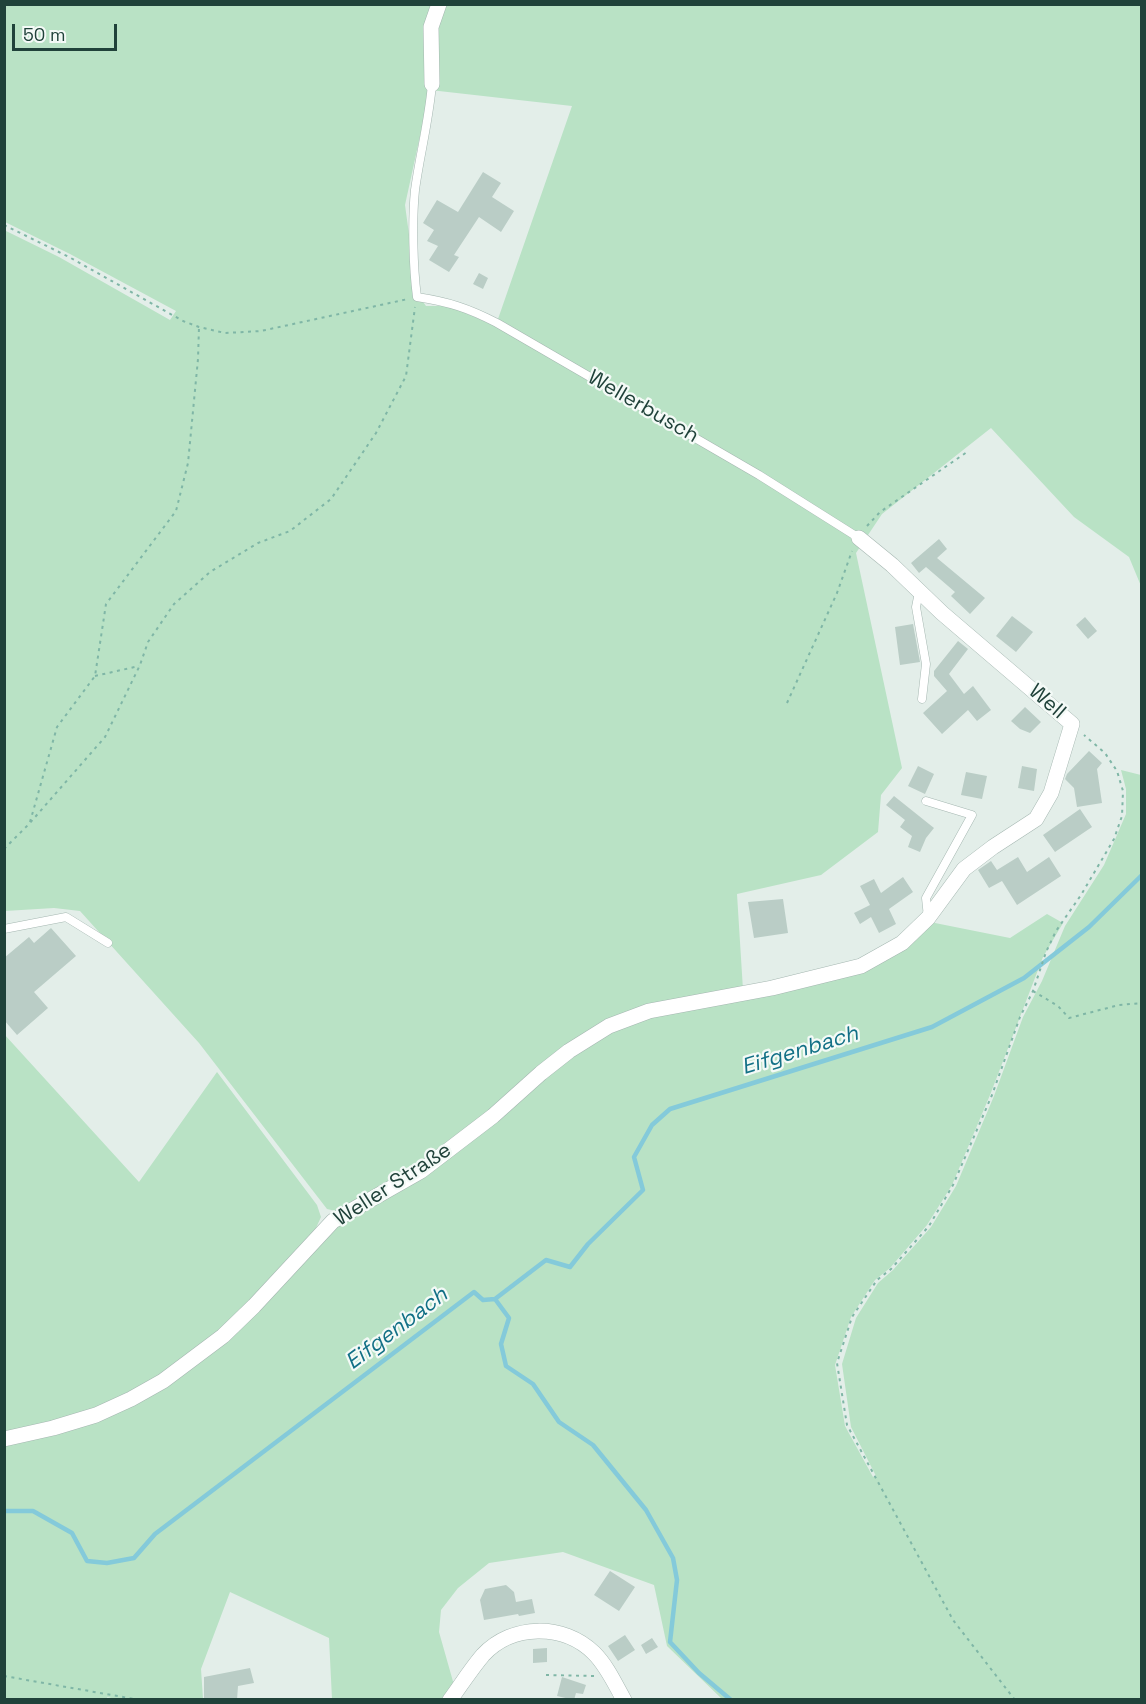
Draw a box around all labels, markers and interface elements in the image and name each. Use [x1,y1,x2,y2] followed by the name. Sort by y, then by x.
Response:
[15,12,120,50] scale bar
[23,23,65,46] text: 50 m
[583,365,703,449] street label: Wellerbusch
[1023,679,1071,725] street label: Well
[738,1021,862,1081] water label: Eifgenbach
[330,1138,456,1232] street label: Weller Straße
[341,1282,453,1376] water label: Eifgenbach

